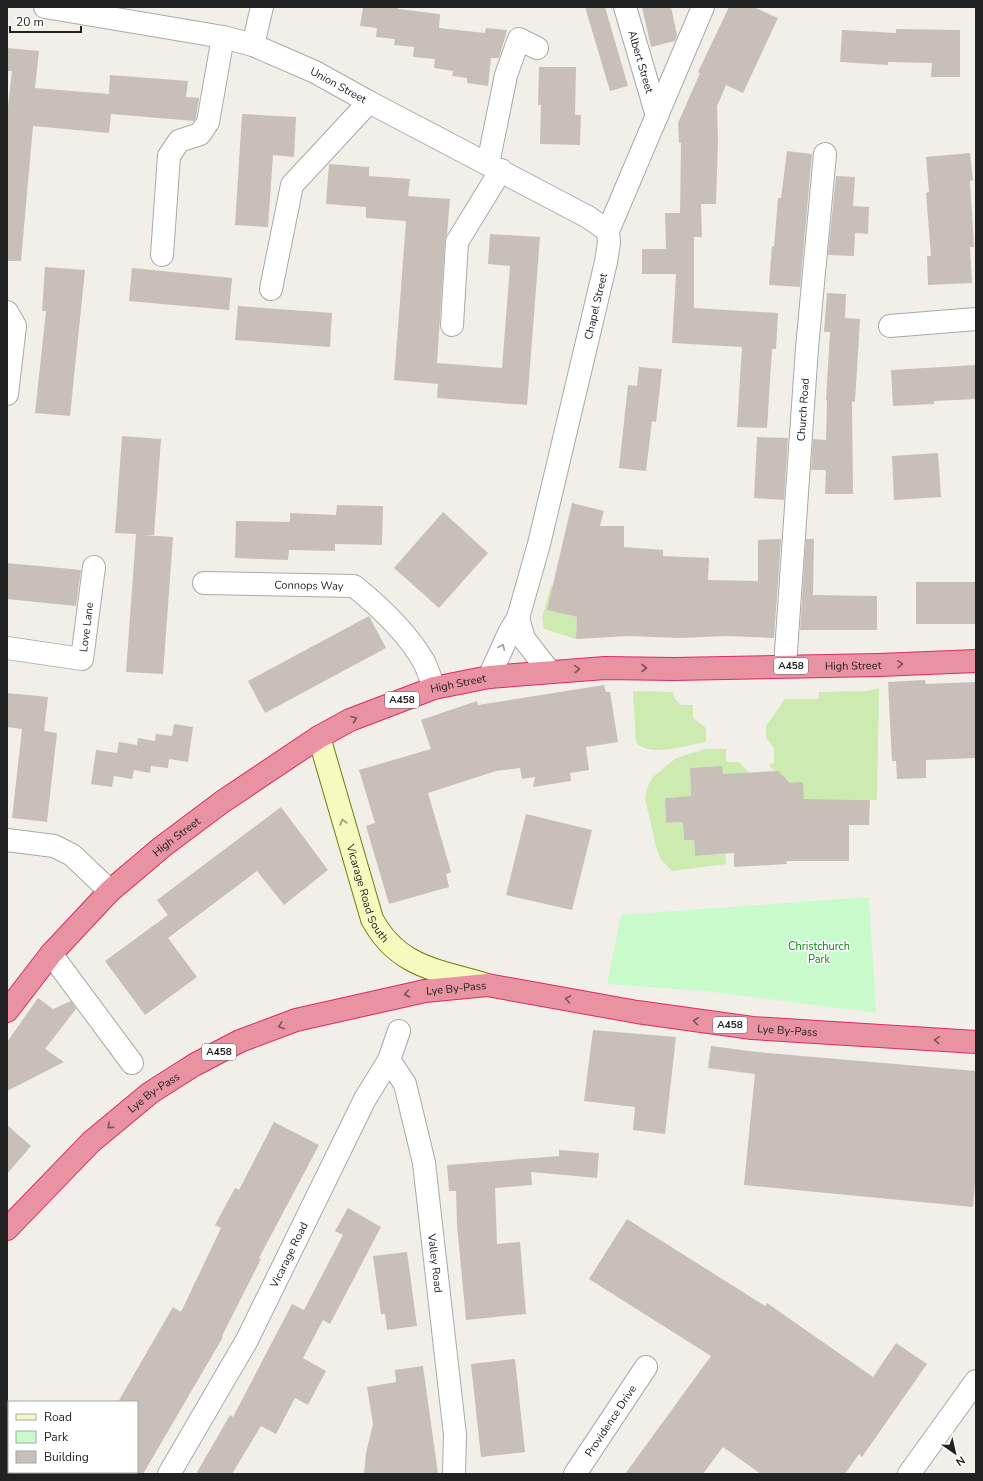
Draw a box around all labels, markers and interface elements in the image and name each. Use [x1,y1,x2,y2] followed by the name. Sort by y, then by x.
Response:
[10,8,81,34] scale bar
[16,14,44,30] text: 20 m
[625,29,657,95] street label: Albert Street
[308,63,369,107] street label: Union Street
[580,271,611,341] street label: Chapel Street
[793,377,812,442] street label: Church Road
[274,577,344,593] street label: Connops Way
[75,601,97,653] street label: Love Lane
[498,643,506,650] one-way arrow
[825,657,882,674] street label: High Street
[774,658,808,674] road number: A458
[897,660,903,669] one-way arrow
[641,664,647,672] one-way arrow
[574,665,580,674] one-way arrow
[429,670,487,696] street label: High Street
[385,692,419,708] road number: A458
[349,716,357,724] one-way arrow
[149,813,203,860] street label: High Street
[339,819,348,826] one-way arrow
[343,842,393,945] street label: Vicarage Road South
[788,939,850,967] park label: Christchurch Park
[425,978,487,998] street label: Lye By-Pass
[404,990,410,998] one-way arrow
[565,995,571,1003] one-way arrow
[693,1017,699,1026] one-way arrow
[713,1017,747,1033] road number: A458
[277,1021,284,1029] one-way arrow
[757,1021,818,1040] street label: Lye By-Pass
[934,1036,940,1045] one-way arrow
[202,1044,236,1060] road number: A458
[125,1069,182,1116] street label: Lye By-Pass
[107,1122,114,1129] one-way arrow
[266,1219,311,1291] street label: Vicarage Road
[425,1232,446,1293] street label: Valley Road
[581,1382,640,1460] street label: Providence Drive
[8,1401,138,1473] legend
[44,1409,72,1425] text: Road
[44,1429,69,1445] text: Park
[935,1433,975,1473] north arrow
[44,1449,89,1465] text: Building
[953,1452,968,1469] text: N

